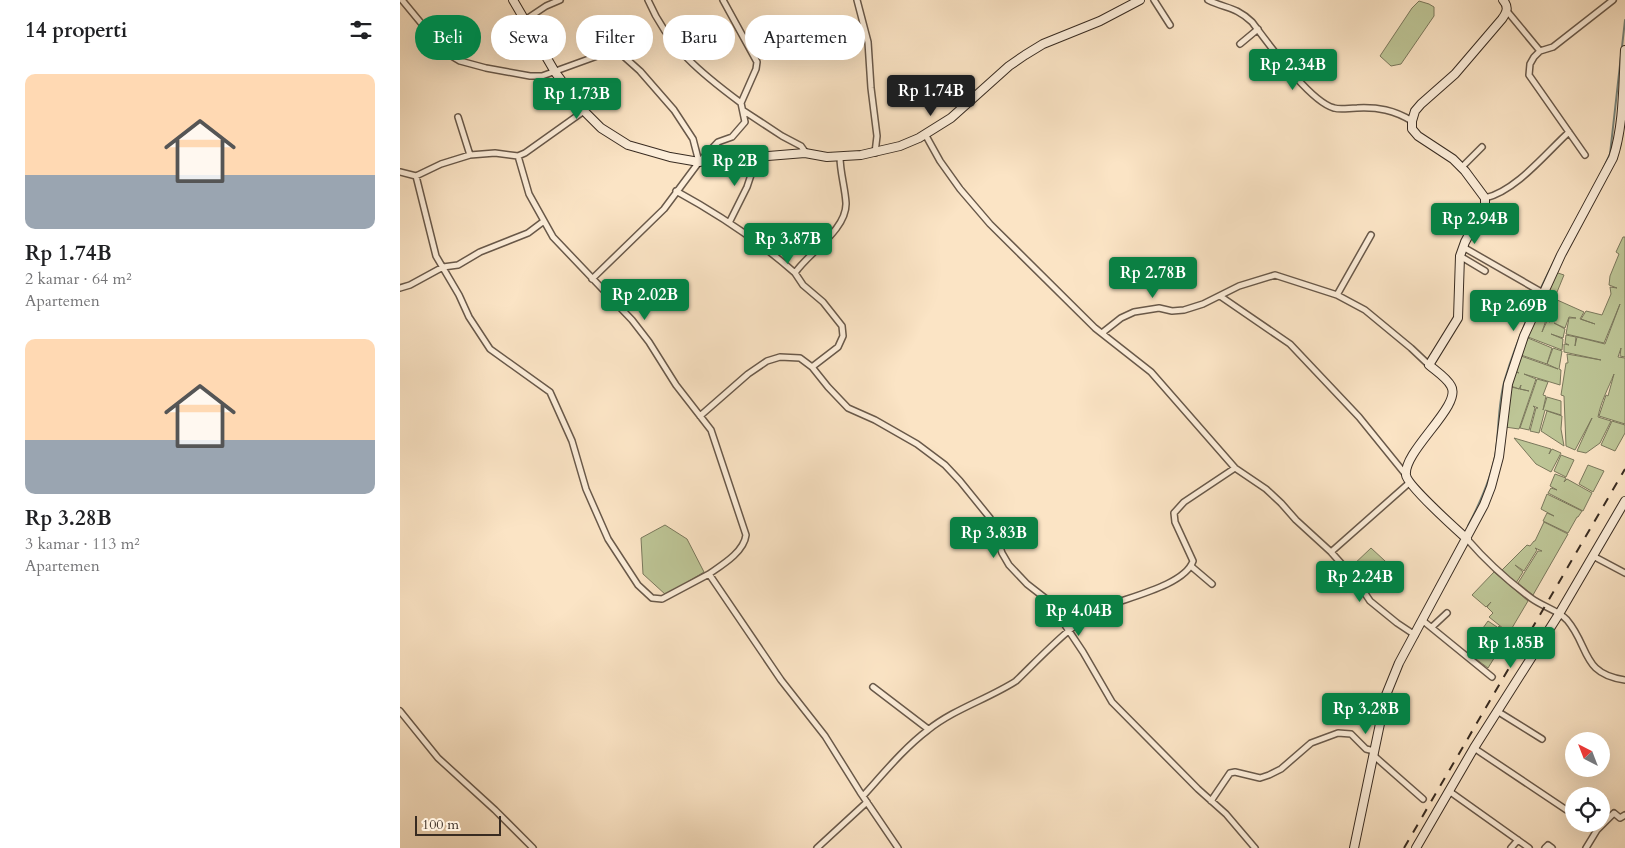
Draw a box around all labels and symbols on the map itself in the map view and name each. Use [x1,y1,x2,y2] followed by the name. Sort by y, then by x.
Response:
[1241,48,1345,91] pin: Rp 2.34B
[879,74,983,117] pin: Rp 1.74B
[525,78,629,120] pin: Rp 1.73B
[700,144,770,187] pin: Rp 2B
[1423,202,1527,245] pin: Rp 2.94B
[736,222,840,265] pin: Rp 3.87B
[1101,256,1205,299] pin: Rp 2.78B
[593,278,697,321] pin: Rp 2.02B
[1462,290,1566,332] pin: Rp 2.69B
[942,516,1046,559] pin: Rp 3.83B
[1308,560,1412,603] pin: Rp 2.24B
[1027,594,1131,637] pin: Rp 4.04B
[1459,626,1563,669] pin: Rp 1.85B
[1314,692,1418,735] pin: Rp 3.28B
[1565,732,1610,778] north arrow
[415,813,501,836] scale bar

